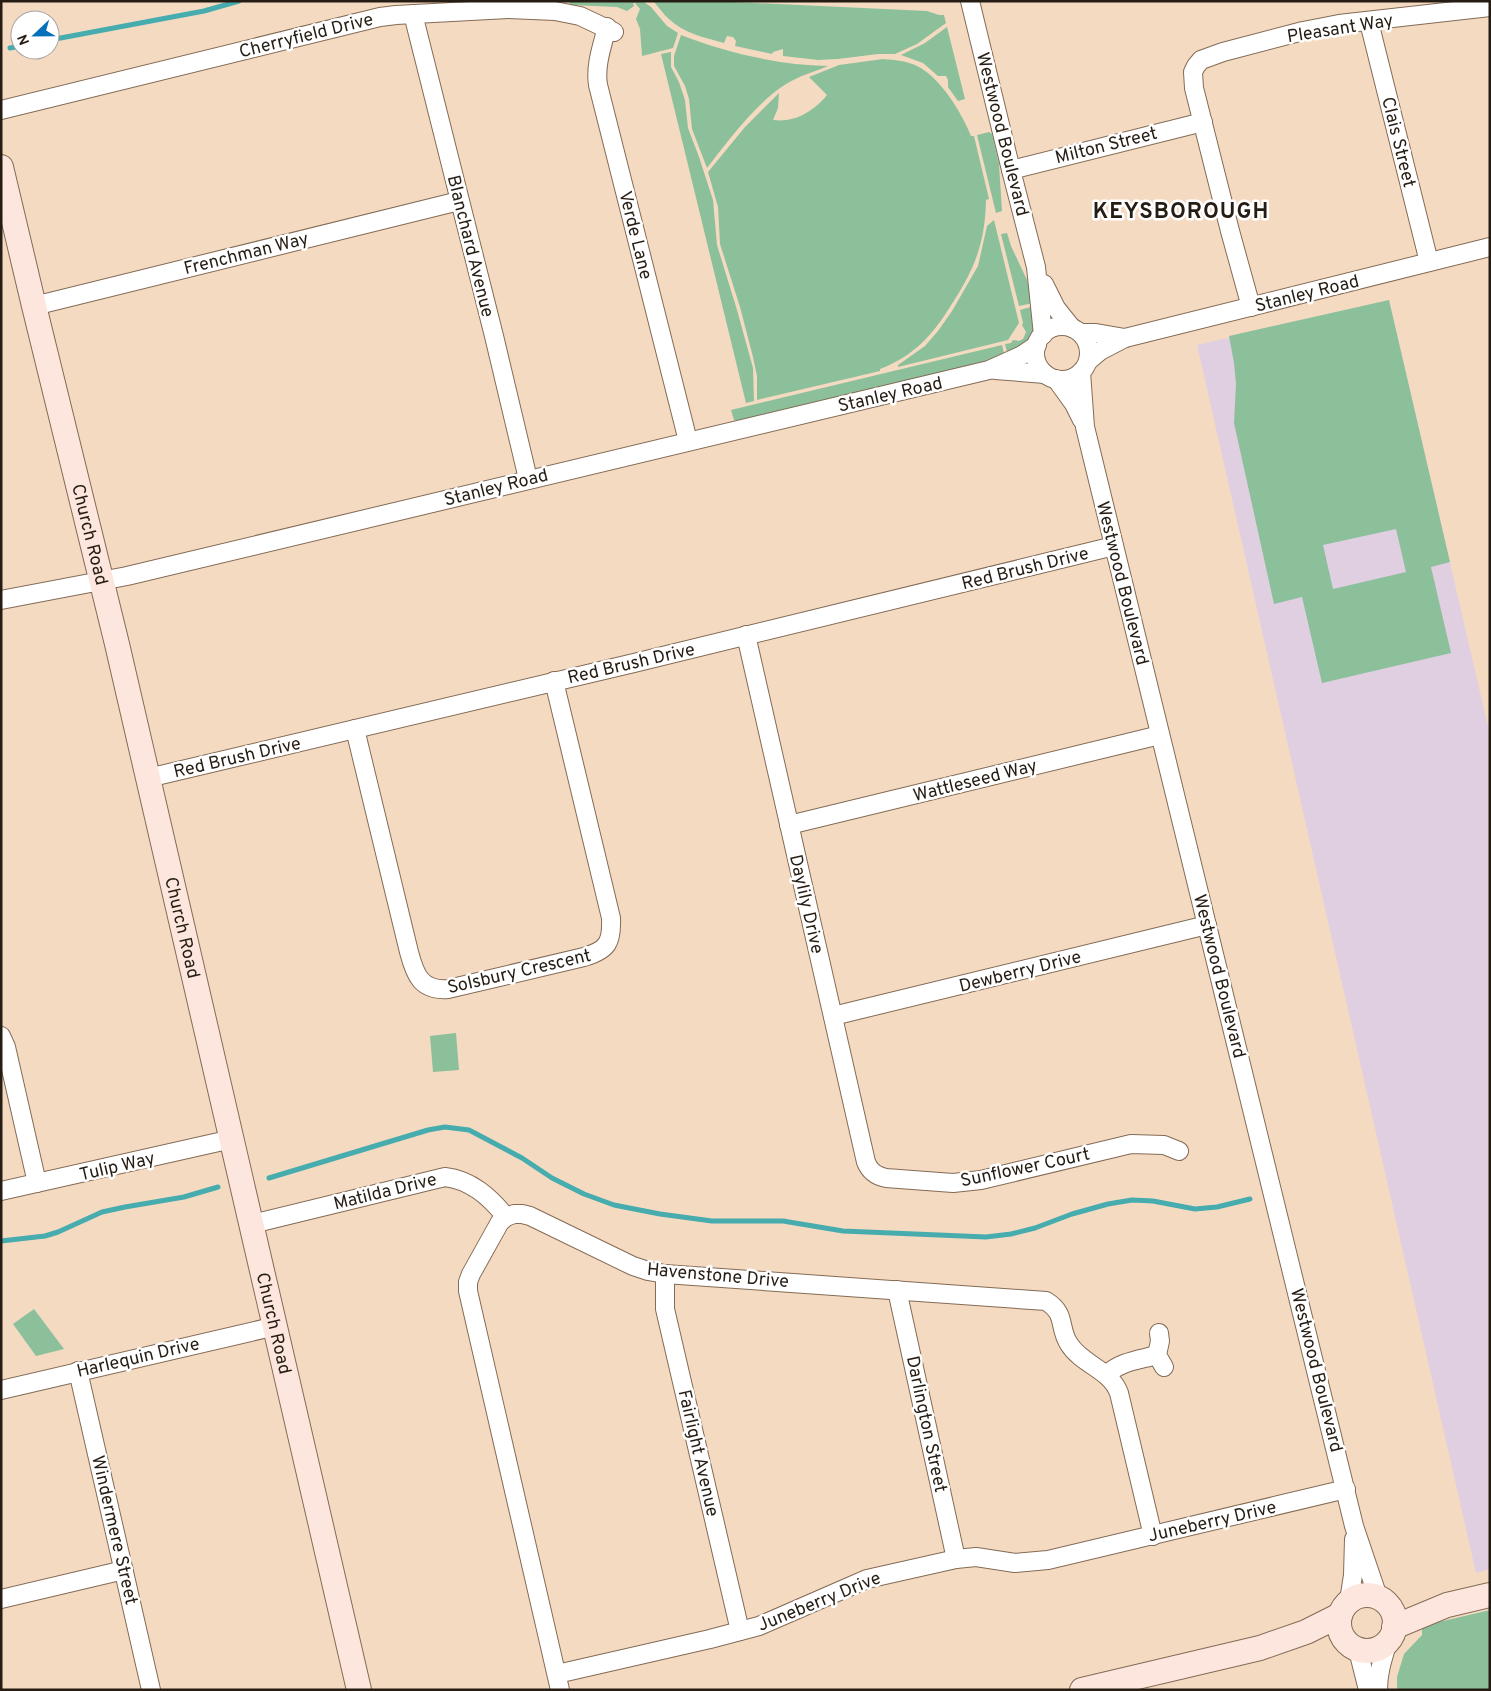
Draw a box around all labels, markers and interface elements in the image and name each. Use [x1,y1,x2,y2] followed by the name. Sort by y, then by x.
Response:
[237,9,376,64] street label: Cherryfield Drive
[10,10,60,60] north arrow
[1285,10,1395,49] street label: Pleasant Way
[15,31,34,47] text: N
[970,50,1033,219] street label: Westwood Boulevard
[1375,95,1420,190] street label: Clais Street
[1053,123,1160,170] street label: Milton Street
[441,173,498,320] street label: Blanchard Avenue
[612,189,657,282] street label: Verde Lane
[1093,199,1269,226] district label: KEYSBOROUGH
[182,228,311,281] street label: Frenchman Way
[1253,270,1362,318] street label: Stanley Road
[836,372,945,419] street label: Stanley Road
[442,464,551,512] street label: Stanley Road
[65,482,112,588] street label: Church Road
[1090,499,1153,668] street label: Westwood Boulevard
[959,543,1091,596] street label: Red Brush Drive
[565,639,697,690] street label: Red Brush Drive
[171,733,303,784] street label: Red Brush Drive
[911,755,1040,808] street label: Wattleseed Way
[783,852,828,956] street label: Daylily Drive
[158,875,204,981] street label: Church Road
[1187,892,1250,1061] street label: Westwood Boulevard
[445,945,593,1000] street label: Solsbury Crescent
[957,946,1084,999] street label: Dewberry Drive
[959,1144,1092,1193] street label: Sunflower Court
[77,1148,157,1187] street label: Tulip Way
[331,1169,439,1216] street label: Matilda Drive
[646,1259,790,1294] street label: Havenstone Drive
[250,1270,296,1377] street label: Church Road
[1284,1286,1347,1455] street label: Westwood Boulevard
[75,1333,202,1384] street label: Harlequin Drive
[900,1354,951,1495] street label: Darlington Street
[672,1388,723,1519] street label: Fairlight Avenue
[85,1454,142,1607] street label: Windermere Street
[1146,1497,1279,1548] street label: Juneberry Drive
[755,1567,885,1638] street label: Juneberry Drive

